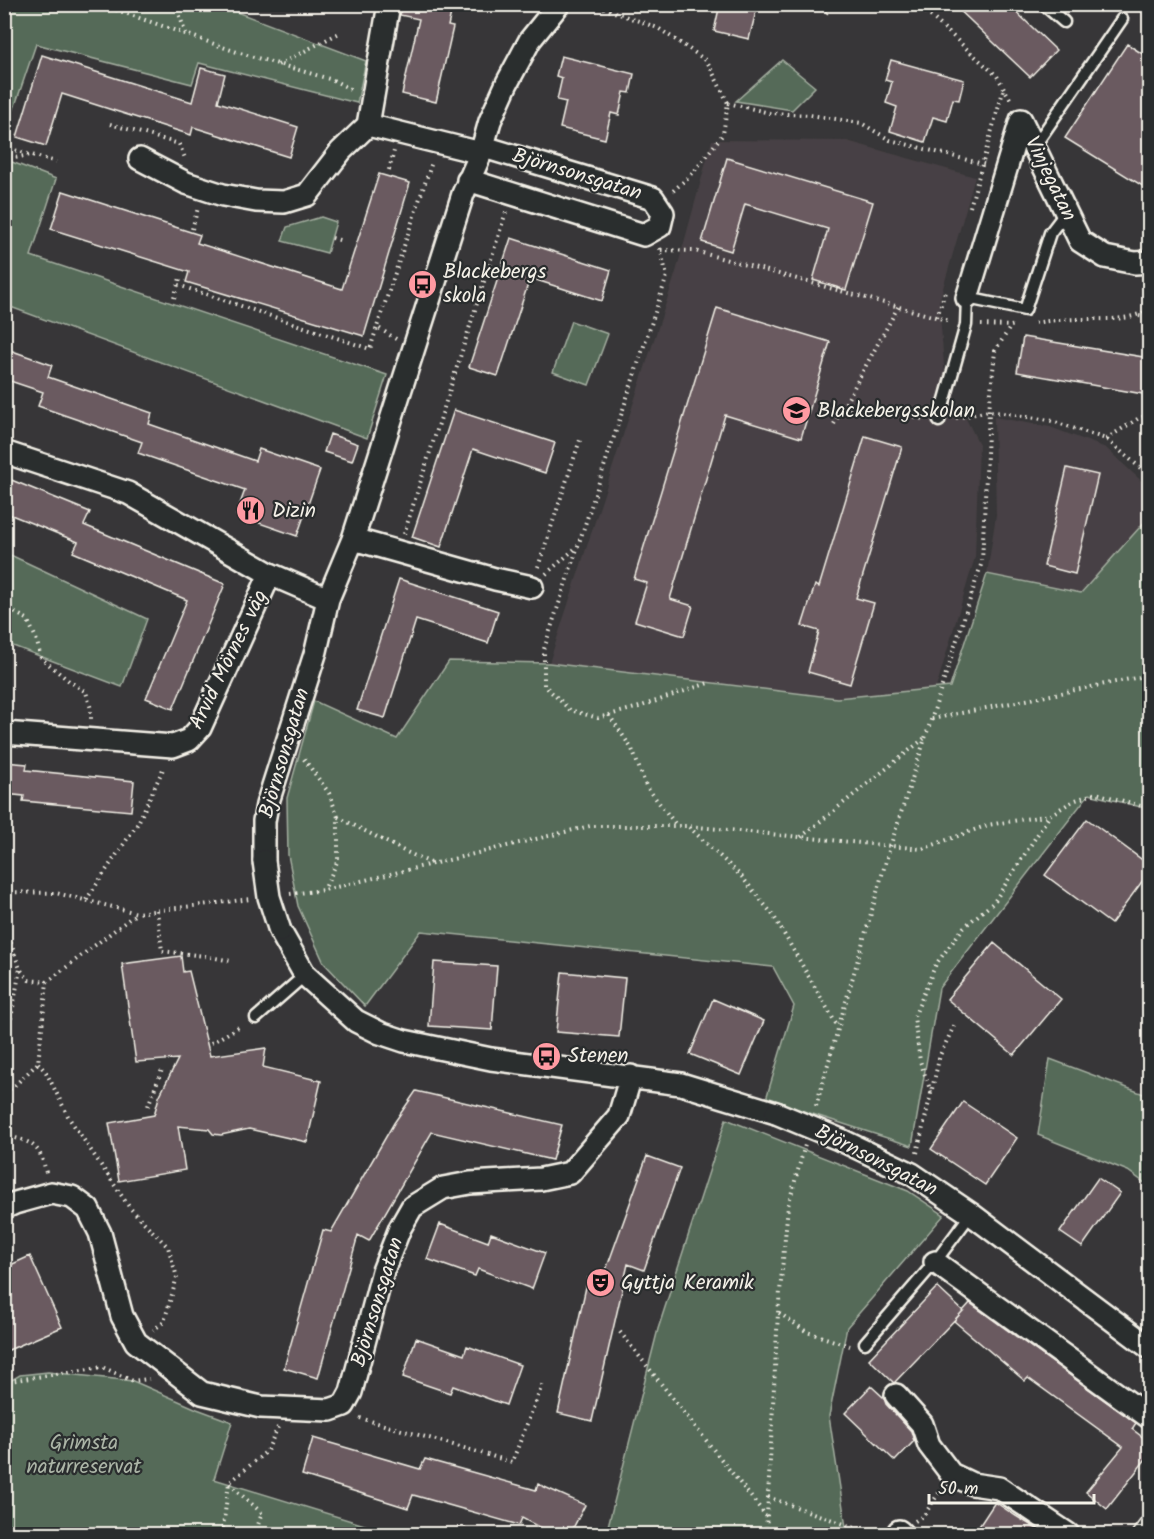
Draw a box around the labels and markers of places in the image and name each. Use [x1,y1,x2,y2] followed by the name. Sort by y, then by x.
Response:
[443,256,546,313] place label: Blackebergs skola
[406,268,438,300] bus stop icon: Blackebergs skola
[780,395,812,427] school or university icon: Blackebergsskolan
[817,395,975,428] place label: Blackebergsskolan
[235,495,267,527] restaurant icon: Dizin
[272,495,316,528] place label: Dizin
[531,1040,563,1072] bus stop icon: Stenen
[568,1040,629,1073] place label: Stenen
[584,1267,616,1299] theatre icon: Gyttja Keramik
[621,1267,754,1300] place label: Gyttja Keramik

